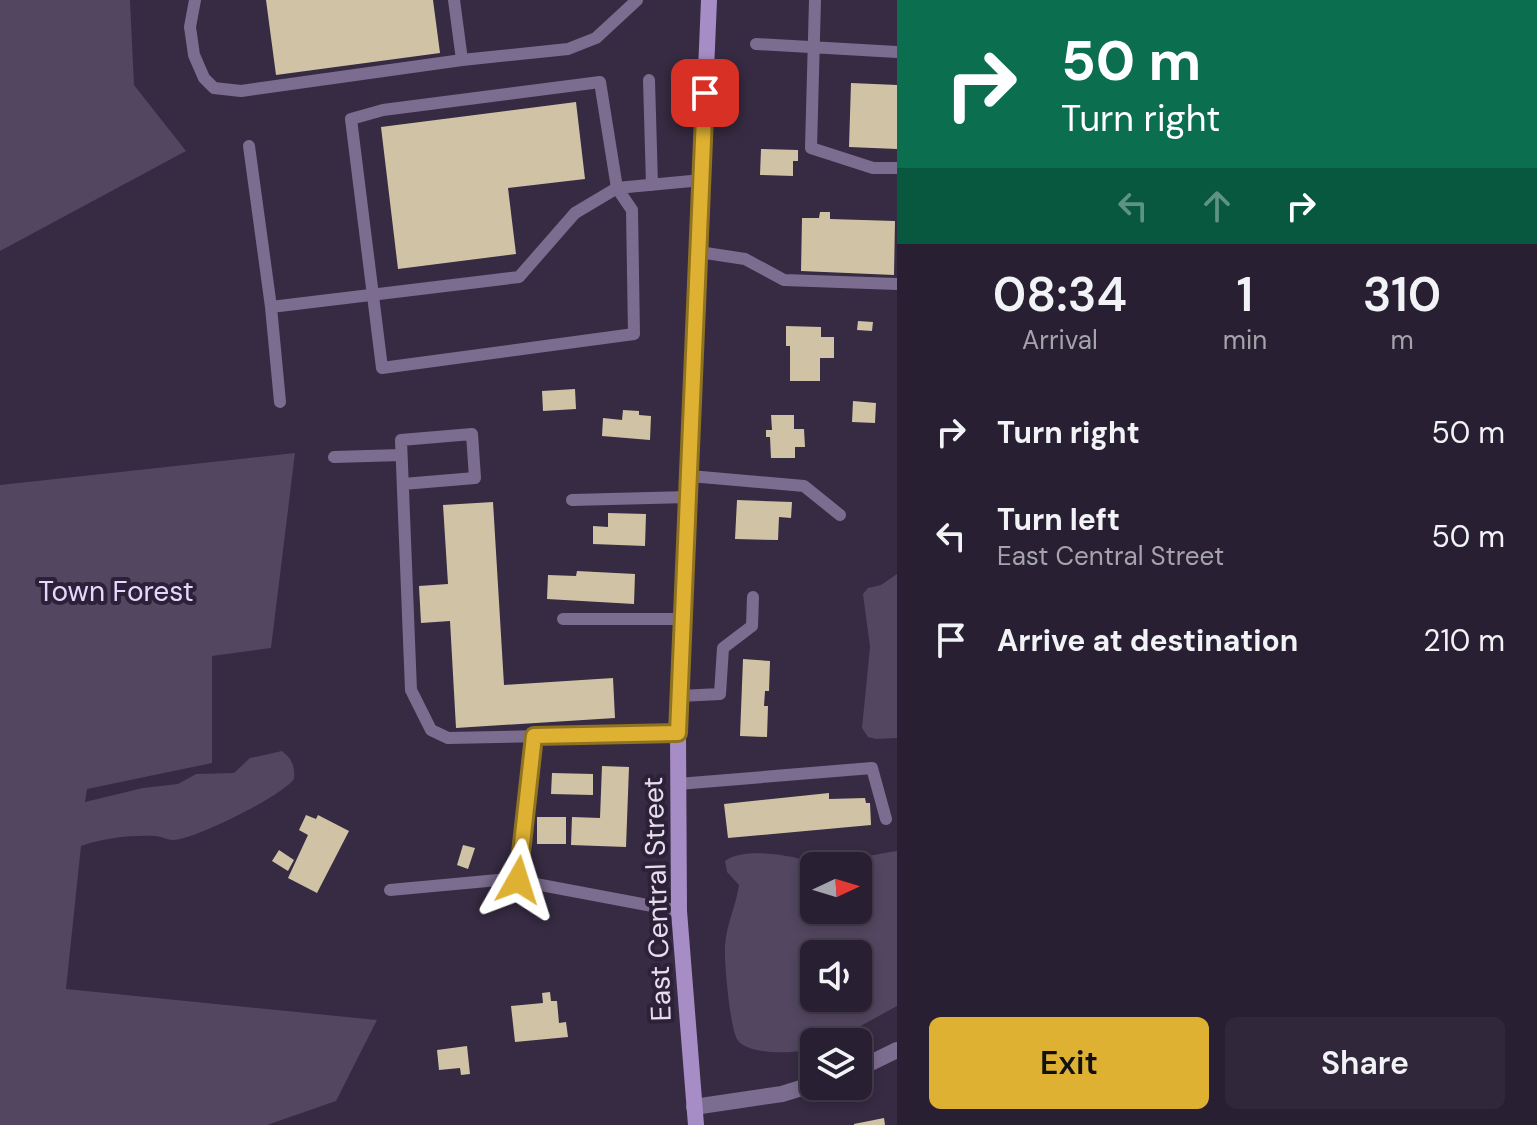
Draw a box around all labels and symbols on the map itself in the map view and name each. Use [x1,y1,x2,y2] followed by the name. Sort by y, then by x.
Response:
[671,59,739,127] pin
[38,573,194,610] park label: Town Forest
[634,776,680,1022] street label: East Central Street
[476,838,560,922] position arrow
[800,852,872,924] north arrow

